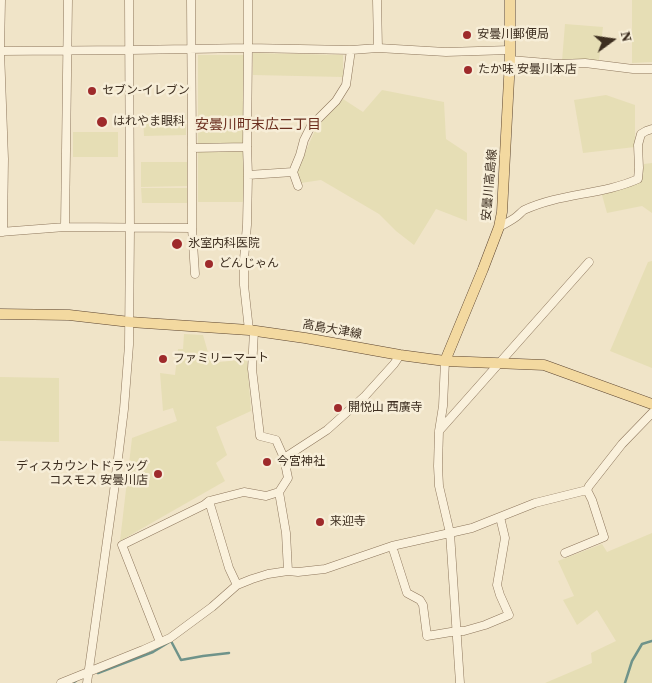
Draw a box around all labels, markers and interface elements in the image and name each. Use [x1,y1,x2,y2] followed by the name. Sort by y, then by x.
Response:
[587,15,637,65] north arrow
[477,28,549,42] place label: 安曇川郵便局
[461,29,473,41] marker: 安曇川郵便局
[616,29,637,44] text: N
[478,63,577,77] place label: たか味 安曇川本店
[462,64,474,76] marker: たか味 安曇川本店
[102,84,190,98] place label: セブン-イレブン
[86,85,98,97] marker: セブン-イレブン
[95,115,109,129] marker: はれやま眼科
[113,115,185,129] place label: はれやま眼科
[195,117,321,133] district label: 安曇川町末広二丁目
[480,149,500,221] street label: 安曇川高島線
[170,237,184,251] marker: 氷室内科医院
[188,237,260,251] place label: 氷室内科医院
[219,257,279,271] place label: どんじゃん
[203,258,215,270] marker: どんじゃん
[301,318,363,342] street label: 高島大津線
[173,352,269,366] place label: ファミリーマート
[157,353,169,365] marker: ファミリーマート
[348,401,423,415] place label: 開悦山 西廣寺
[332,402,344,414] marker: 開悦山 西廣寺
[277,455,325,469] place label: 今宮神社
[261,456,273,468] marker: 今宮神社
[16,460,148,488] place label: ディスカウントドラッグ コスモス 安曇川店
[152,468,164,480] marker: ディスカウントドラッグ コスモス 安曇川店
[330,515,366,529] place label: 来迎寺
[314,516,326,528] marker: 来迎寺

